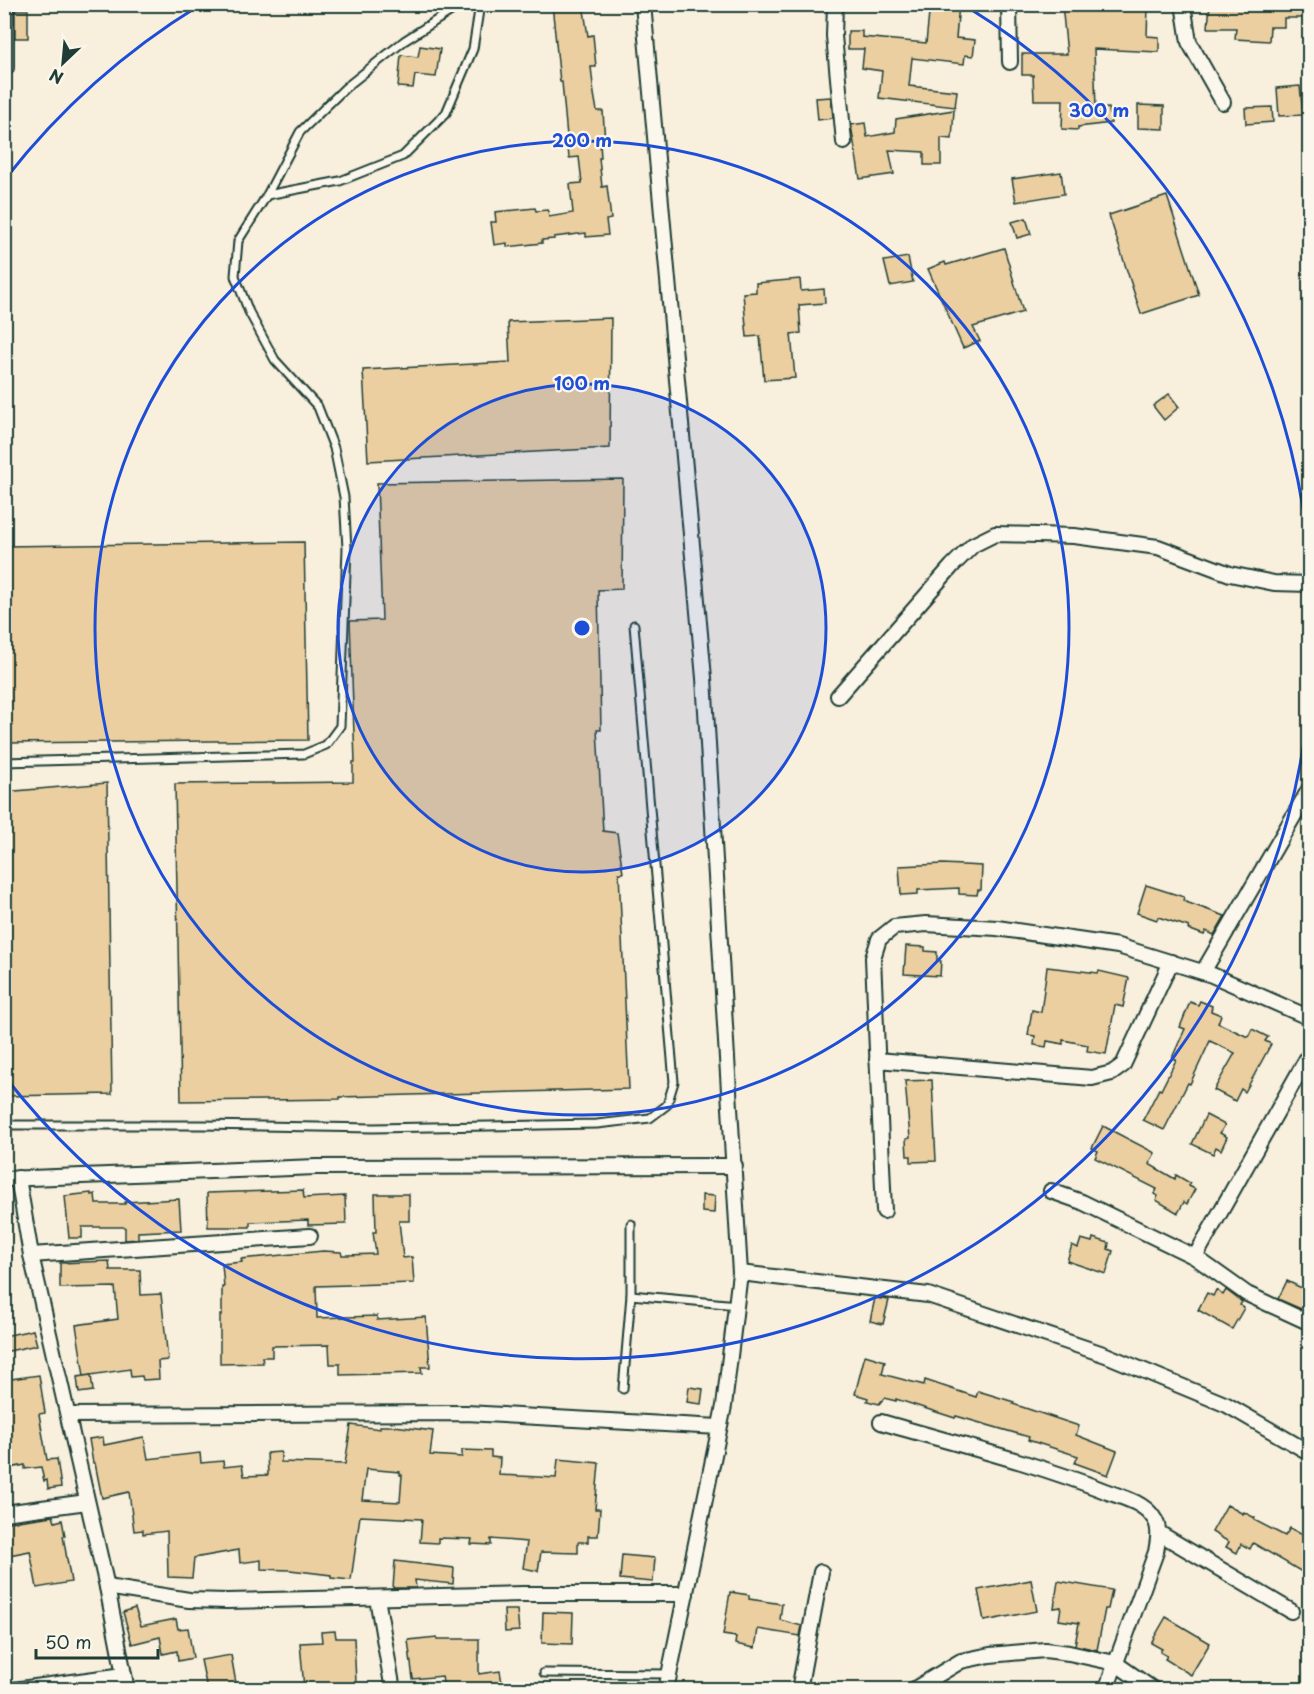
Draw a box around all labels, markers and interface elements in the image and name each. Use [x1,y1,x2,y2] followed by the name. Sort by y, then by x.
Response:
[33,33,93,93] north arrow
[45,64,67,91] text: N
[1069,96,1129,123] text: 300 m
[552,126,612,153] text: 200 m
[554,369,610,396] text: 100 m
[572,618,592,638] centre of rings
[36,1622,158,1660] scale bar
[45,1628,92,1655] text: 50 m

